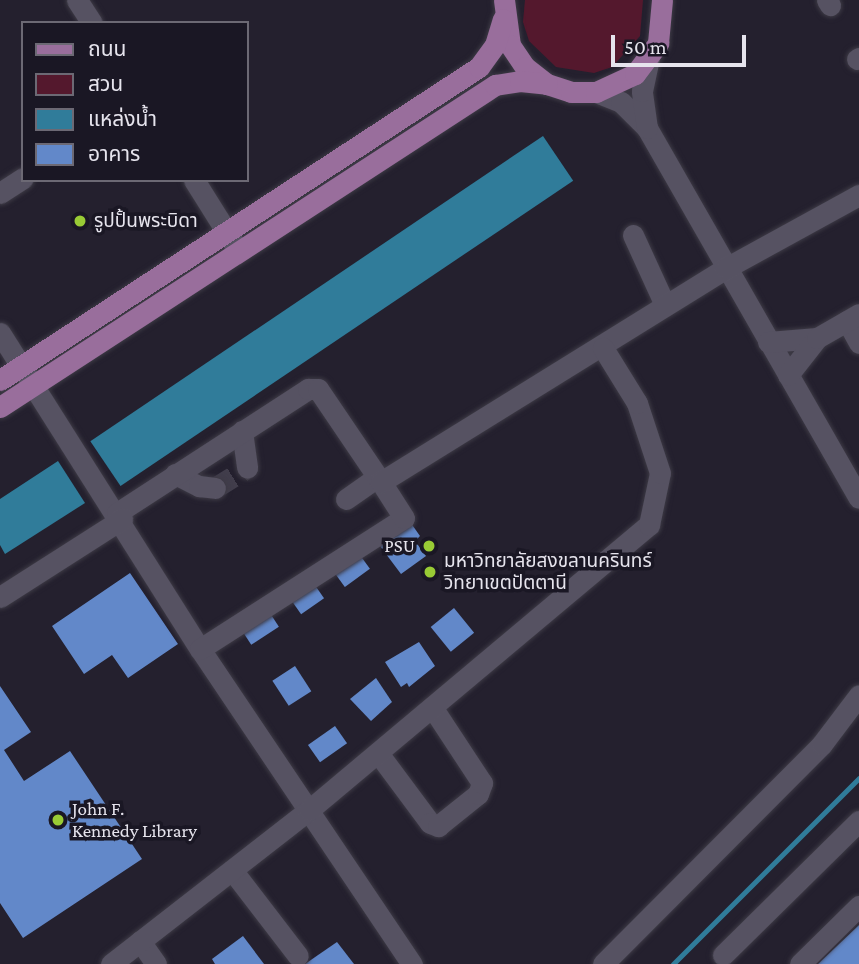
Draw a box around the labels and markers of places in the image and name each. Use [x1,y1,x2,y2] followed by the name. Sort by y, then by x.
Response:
[94,210,198,232] place label: รูปปั้นพระบิดา
[72,213,88,229] marker: รูปปั้นพระบิดา
[384,535,415,557] place label: PSU
[421,538,437,554] marker: PSU
[444,550,652,594] place label: มหาวิทยาลัยสงขลานครินทร์ วิทยาเขตปัตตานี
[422,564,438,580] marker: มหาวิทยาลัยสงขลานครินทร์ วิทยาเขตปัตตานี
[72,798,197,842] place label: John F. Kennedy Library
[50,812,66,828] marker: John F. Kennedy Library

